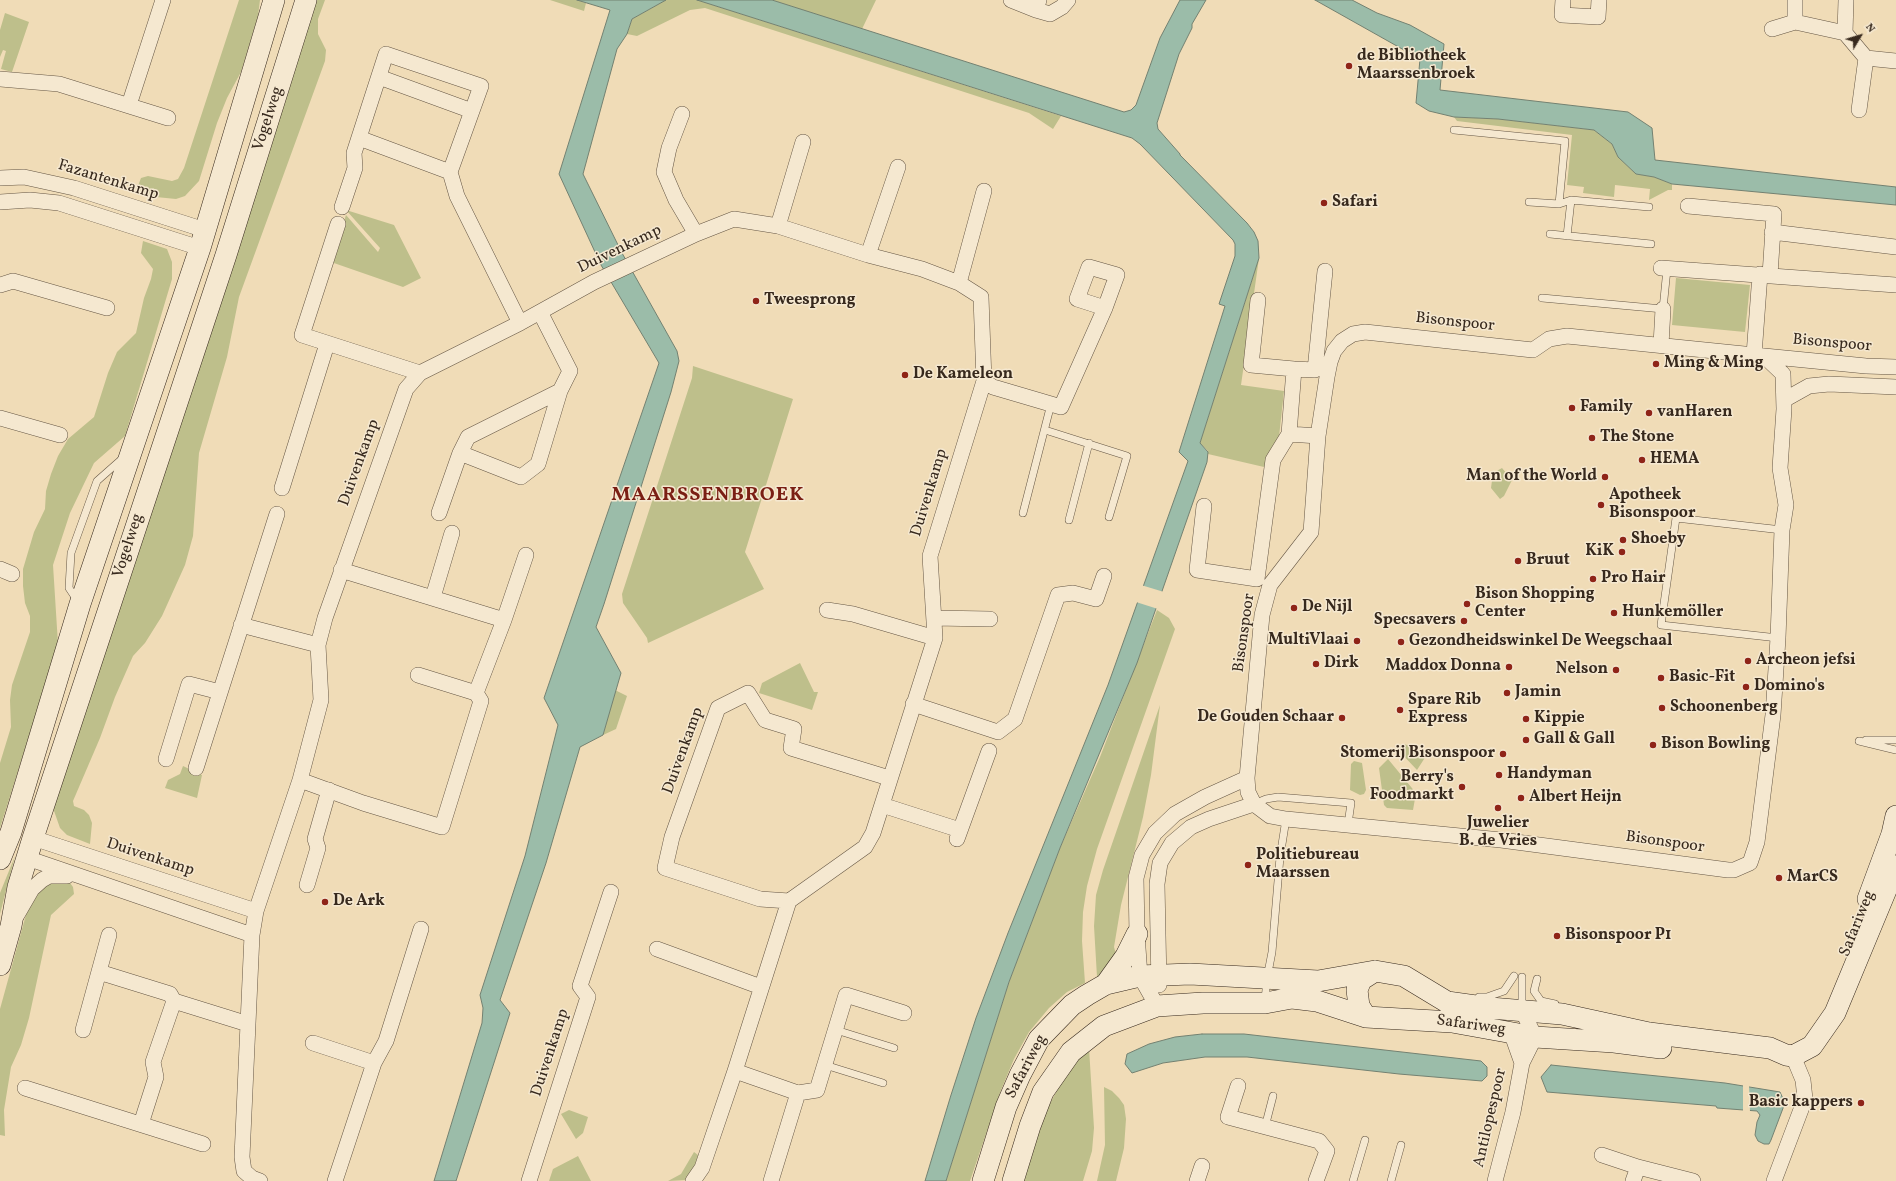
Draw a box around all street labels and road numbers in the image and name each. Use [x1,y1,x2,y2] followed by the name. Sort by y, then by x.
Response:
[250,84,288,154] street label: Vogelweg
[55,157,161,205] street label: Fazantenkamp
[575,221,665,279] street label: Duivenkamp
[1414,309,1496,337] street label: Bisonspoor
[1792,331,1872,357] street label: Bisonspoor
[335,417,385,509] street label: Duivenkamp
[908,447,952,539] street label: Duivenkamp
[110,511,148,581] street label: Vogelweg
[1230,592,1260,674] street label: Bisonspoor
[659,705,709,797] street label: Duivenkamp
[1624,828,1706,858] street label: Bisonspoor
[104,835,196,881] street label: Duivenkamp
[1836,888,1880,960] street label: Safariweg
[528,1007,574,1099] street label: Duivenkamp
[1435,1012,1507,1040] street label: Safariweg
[1002,1032,1052,1102] street label: Safariweg
[1470,1067,1512,1169] street label: Antilopespoor

